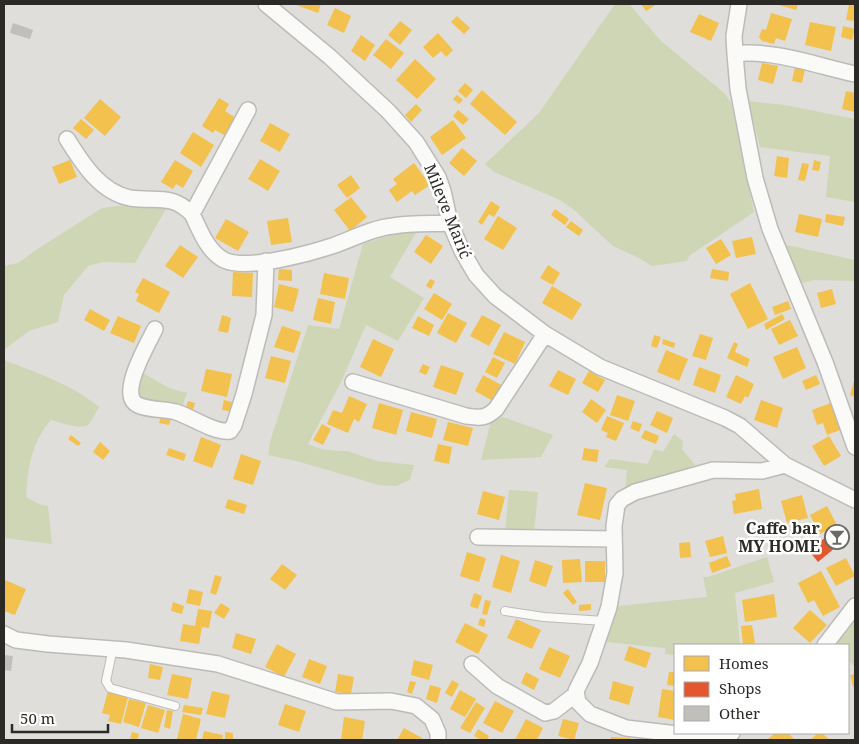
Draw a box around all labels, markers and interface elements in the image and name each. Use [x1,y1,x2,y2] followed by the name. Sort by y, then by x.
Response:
[419,160,477,262] street label: Mileve Marić
[738,517,821,557] place label: Caffe bar MY HOME
[824,524,850,550] bar icon: Caffe bar MY HOME
[674,644,849,734] legend
[719,653,769,673] text: Homes
[719,678,762,698] text: Shops
[12,702,109,734] scale bar
[719,703,760,723] text: Other
[20,708,55,728] text: 50 m

